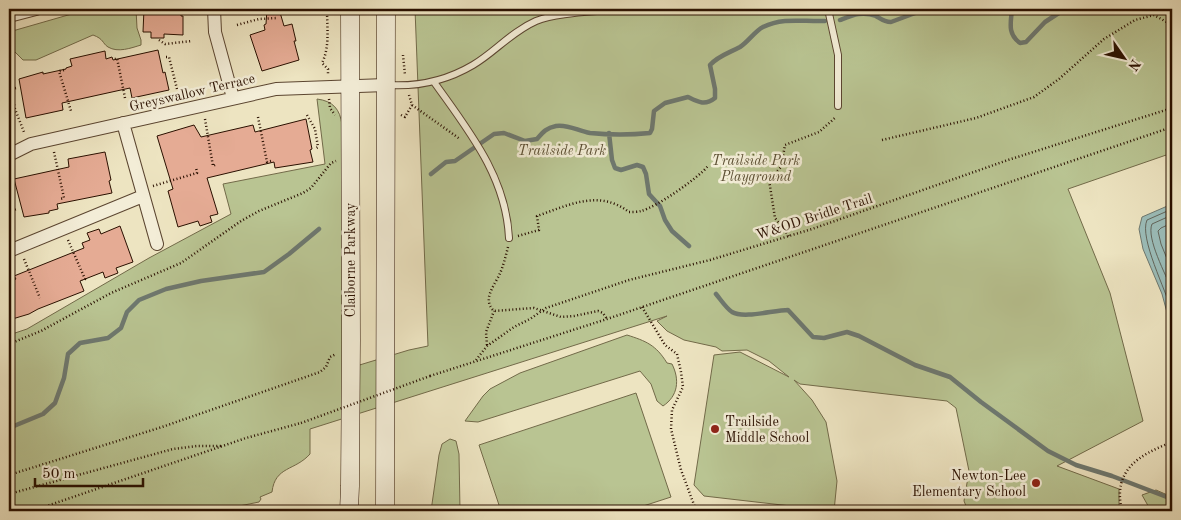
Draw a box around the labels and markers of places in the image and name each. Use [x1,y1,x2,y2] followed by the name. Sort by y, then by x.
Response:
[725,415,810,445] place label: Trailside Middle School
[709,423,721,435] marker: Trailside Middle School
[912,469,1026,499] place label: Newton-Lee Elementary School
[1030,477,1042,489] marker: Newton-Lee Elementary School

